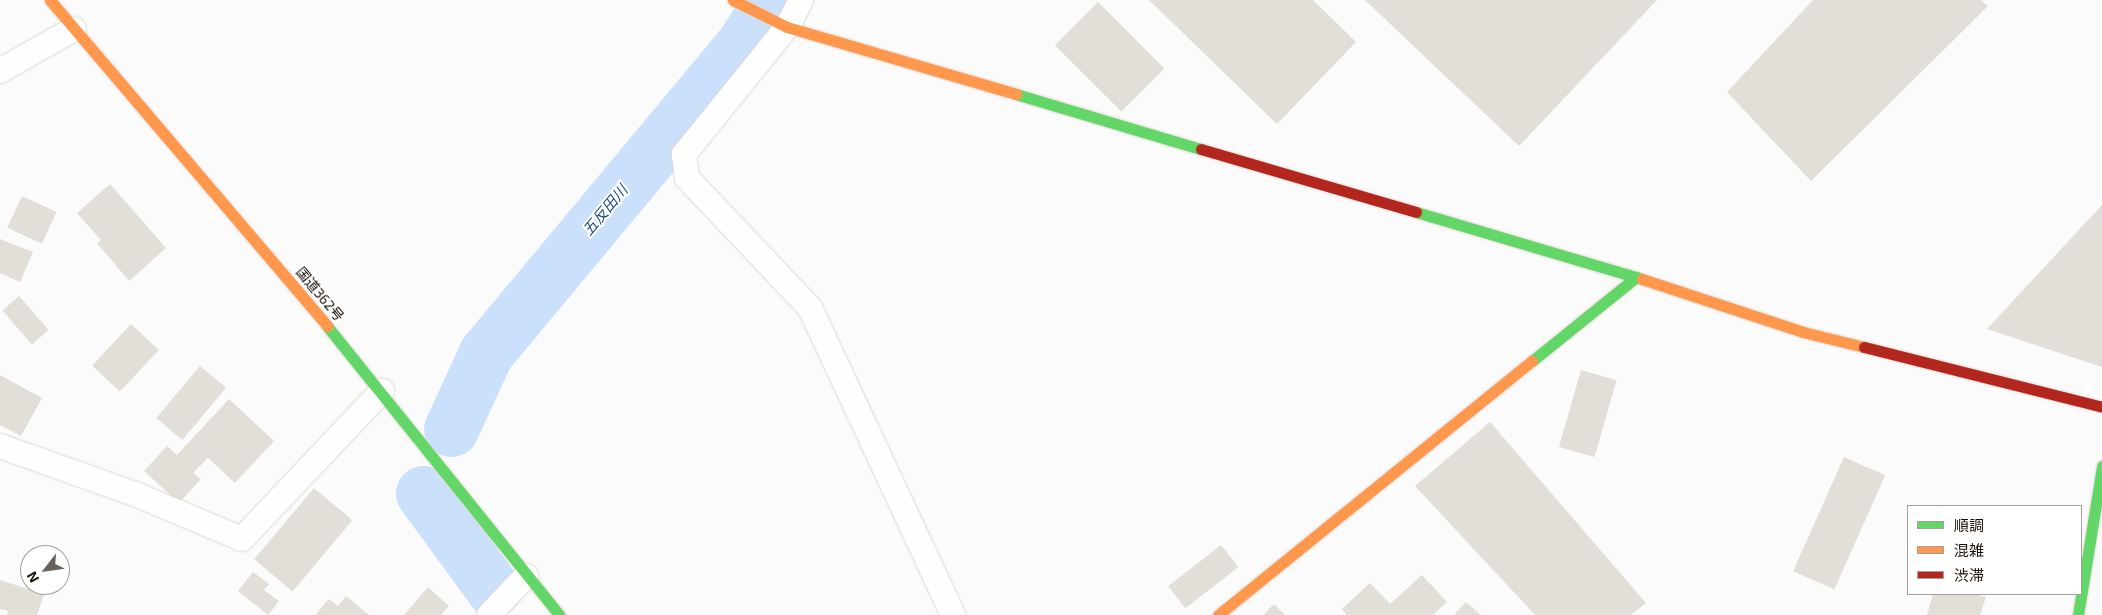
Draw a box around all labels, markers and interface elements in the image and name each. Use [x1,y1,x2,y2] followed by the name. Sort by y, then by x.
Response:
[579,181,631,239] water label: 五反田川
[292,263,348,325] street label: 国道362号
[1907,505,2082,595] legend
[1954,516,1984,534] text: 順調
[1954,541,1984,559] text: 混雑
[20,545,70,595] north arrow
[1954,566,1984,584] text: 渋滞
[23,569,42,586] text: N

